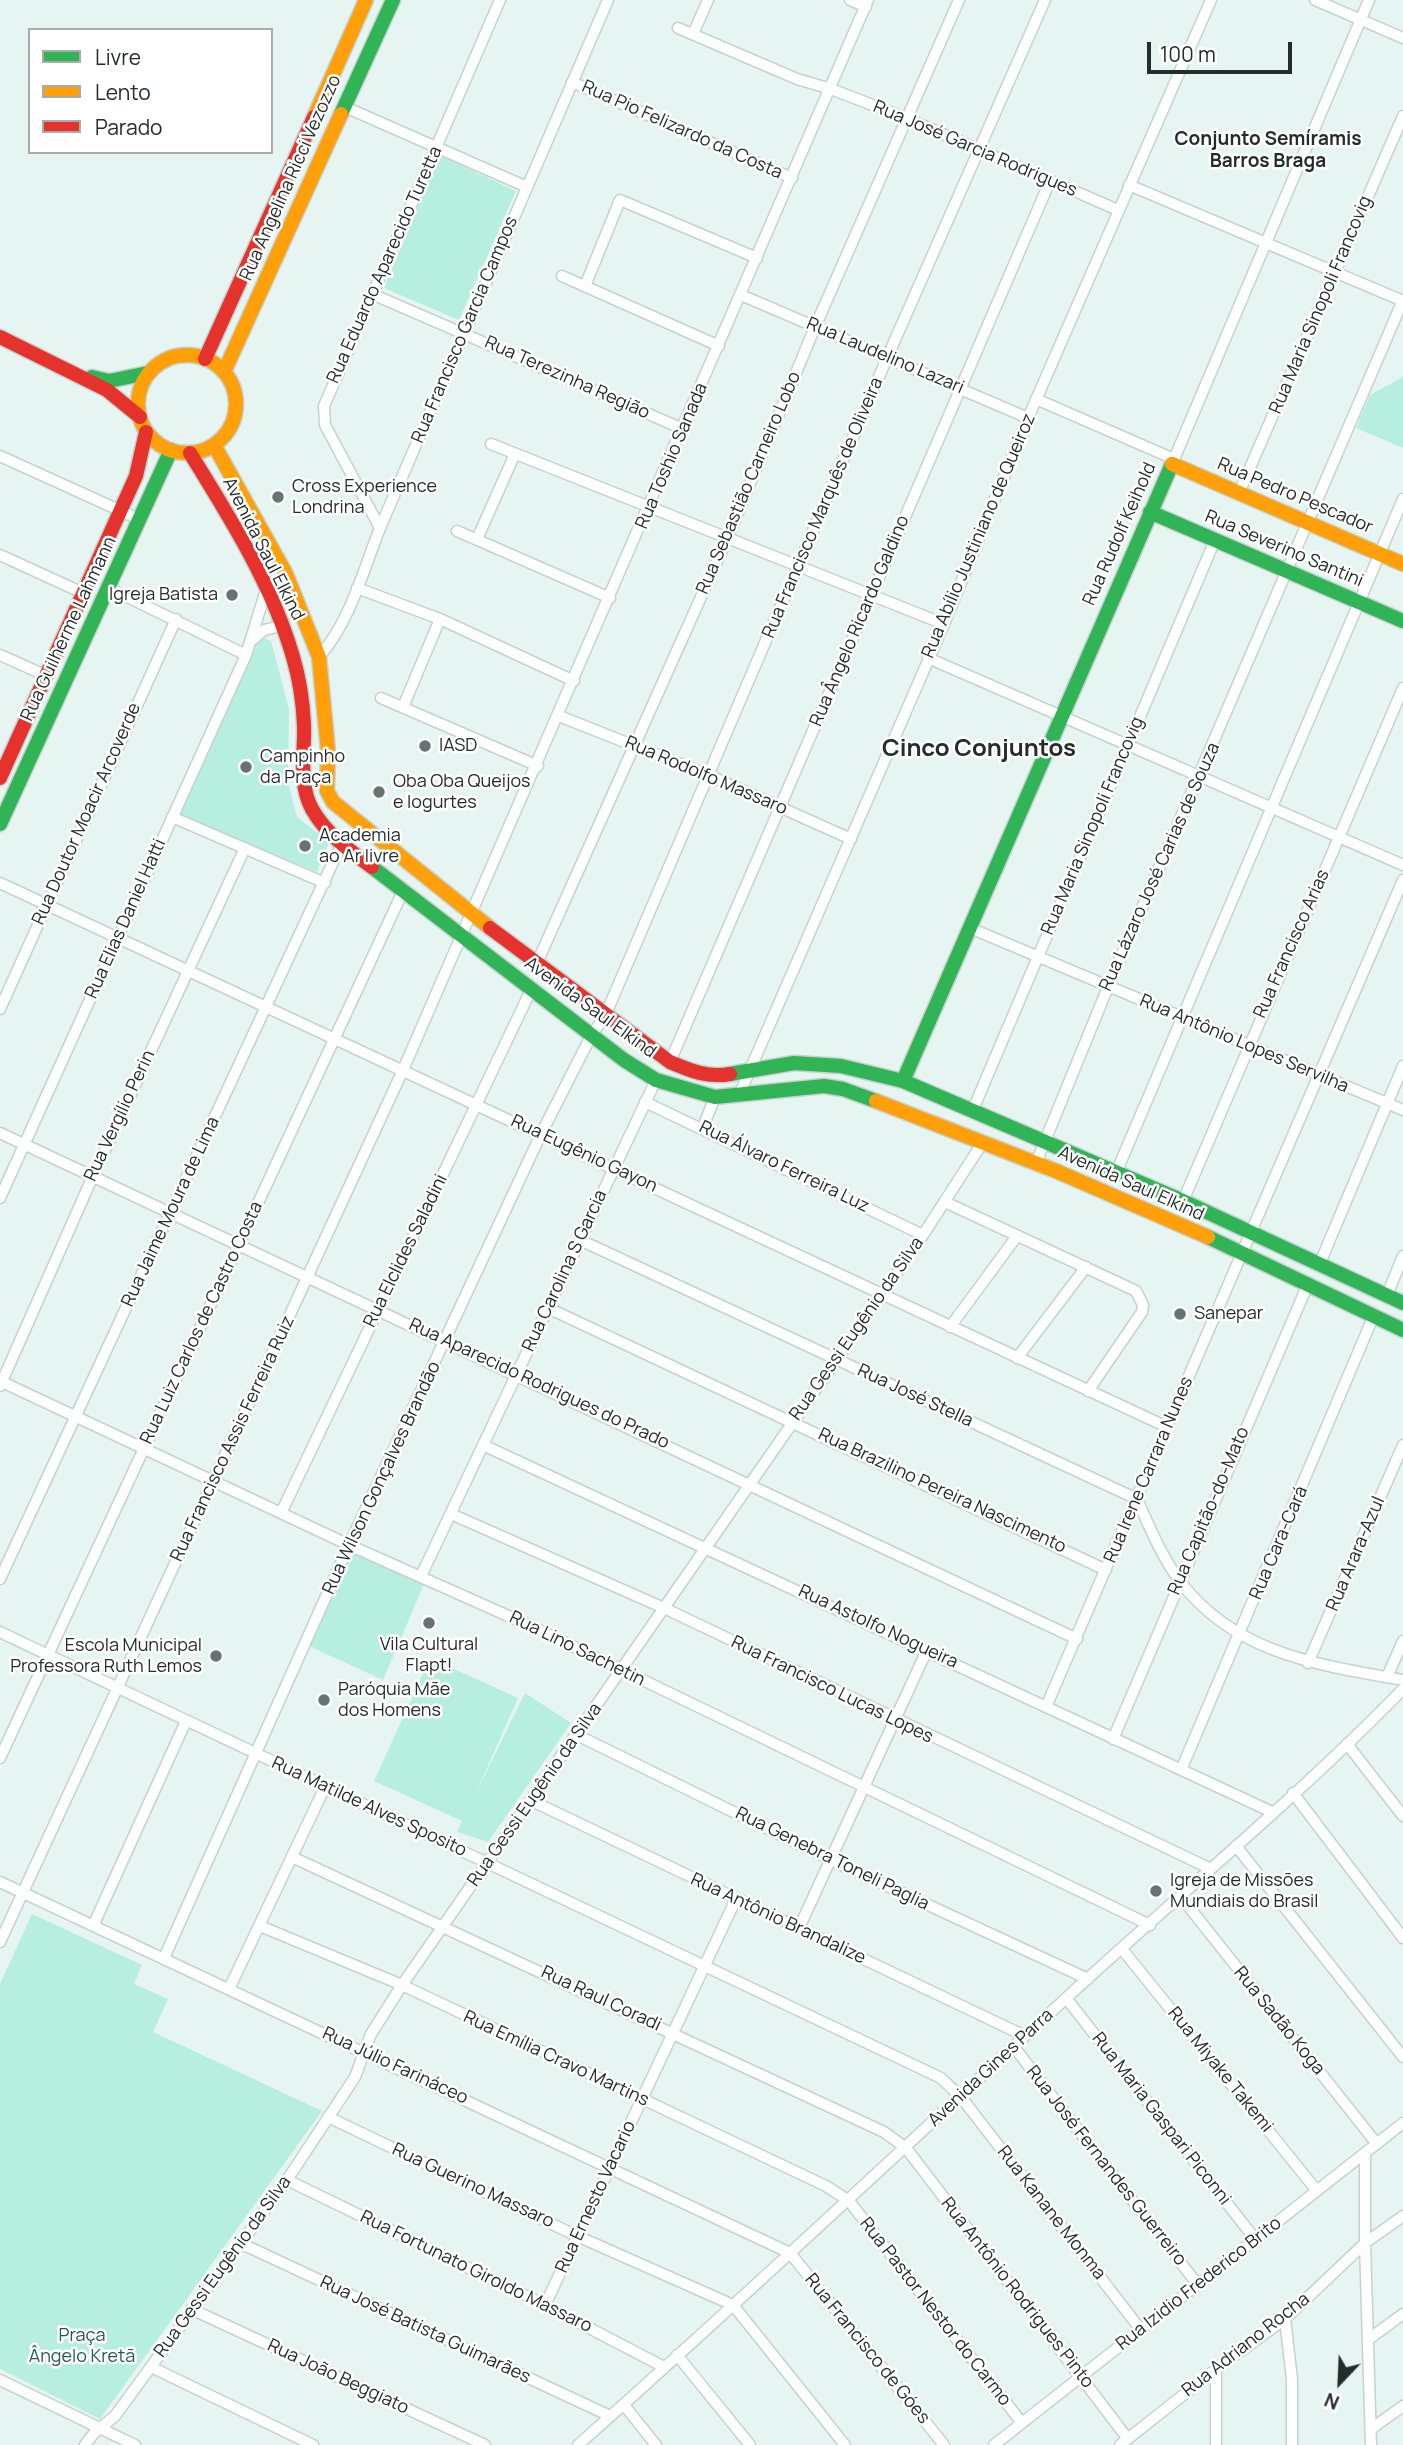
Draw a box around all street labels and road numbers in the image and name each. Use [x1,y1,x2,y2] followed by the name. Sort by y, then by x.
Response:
[236,72,346,284] street label: Rua Angelina Ricci Vezozzo
[578,76,786,184] street label: Rua Pio Felizardo da Costa
[870,96,1080,202] street label: Rua José Garcia Rodrigues
[323,143,447,387] street label: Rua Eduardo Aparecido Turetta
[1265,193,1377,417] street label: Rua Maria Sinopoli Francovig
[407,213,523,447] street label: Rua Francisco Garcia Campos
[803,313,967,399] street label: Rua Laudelino Lazari
[481,332,653,424] street label: Rua Terezinha Região
[692,369,806,597] street label: Rua Sebastião Carneiro Lobo
[758,374,888,642] street label: Rua Francisco Marquês de Oliveira
[631,380,713,532] street label: Rua Toshio Sanada
[918,410,1040,662] street label: Rua Abílio Justiniano de Queiroz
[1214,453,1376,539] street label: Rua Pedro Pescador
[1079,459,1161,609] street label: Rua Rudolf Keihold
[218,474,308,624] street label: Avenida Saul Elkind
[1202,506,1366,592] street label: Rua Severino Santini
[806,512,914,730] street label: Rua Ângelo Ricardo Galdino
[17,533,121,725] street label: Rua Guilherme Lahmann
[28,700,146,928] street label: Rua Doutor Moacir Arcoverde
[1037,714,1149,938] street label: Rua Maria Sinopoli Francovig
[622,732,790,820] street label: Rua Rodolfo Massaro
[1095,739,1225,995] street label: Rua Lázaro José Carias de Souza
[81,836,171,1002] street label: Rua Elias Daniel Hatti
[1250,866,1334,1022] street label: Rua Francisco Arias
[520,953,660,1063] street label: Avenida Saul Elkind
[1136,990,1352,1098] street label: Rua Antônio Lopes Servilha
[80,1047,160,1185] street label: Rua Vergílio Perin
[507,1111,661,1197] street label: Rua Eugênio Gayon
[117,1114,225,1310] street label: Rua Jaime Moura de Lima
[696,1116,872,1218] street label: Rua Álvaro Ferreira Luz
[1055,1142,1207,1226] street label: Avenida Saul Elkind
[360,1171,452,1331] street label: Rua Elclides Saladini
[518,1187,612,1355] street label: Rua Carolina S Garcia
[136,1198,268,1448] street label: Rua Luiz Carlos de Castro Costa
[785,1233,929,1425] street label: Rua Gessi Eugênio da Silva
[166,1313,300,1565] street label: Rua Francisco Assis Ferreira Ruiz
[405,1314,673,1454] street label: Rua Aparecido Rodrigues do Prado
[318,1358,446,1598] street label: Rua Wilson Gonçalves Brandão
[854,1360,976,1432] street label: Rua José Stella
[1100,1374,1198,1566] street label: Rua Irene Carrara Nunes
[815,1424,1069,1558] street label: Rua Brazilino Pereira Nascimento
[1164,1424,1254,1598] street label: Rua Capitão-do-Mato
[1245,1483,1313,1603] street label: Rua Cara-Cará
[1322,1493,1390,1615] street label: Rua Arara-Azul
[795,1581,961,1673] street label: Rua Astolfo Nogueira
[506,1607,648,1691] street label: Rua Lino Sachetin
[727,1632,937,1748] street label: Rua Francisco Lucas Lopes
[463,1699,607,1891] street label: Rua Gessi Eugênio da Silva
[268,1752,470,1862] street label: Rua Matilde Alves Sposito
[732,1803,932,1915] street label: Rua Genebra Toneli Paglia
[687,1869,869,1969] street label: Rua Antônio Brandalize
[538,1962,664,2036] street label: Rua Raul Coradi
[1229,1963,1329,2079] street label: Rua Sadão Koga
[1163,2003,1277,2137] street label: Rua Miyake Takemi
[924,2005,1058,2131] street label: Avenida Gines Parra
[460,2006,652,2112] street label: Rua Emília Cravo Martins
[319,2023,471,2109] street label: Rua Júlio Farináceo
[1087,2028,1235,2210] street label: Rua Maria Gaspari Piconni
[1021,2062,1191,2270] street label: Rua José Fernandes Guerreiro
[551,2117,641,2277] street label: Rua Ernesto Vacario
[389,2139,557,2233] street label: Rua Guerino Massaro
[992,2142,1110,2284] street label: Rua Kanane Monma
[150,2172,296,2362] street label: Rua Gessi Eugênio da Silva
[936,2193,1098,2393] street label: Rua Antônio Rodrigues Pinto
[357,2206,595,2338] street label: Rua Fortunato Giroldo Massaro
[855,2213,1015,2411] street label: Rua Pastor Nestor do Carmo
[1112,2213,1286,2355] street label: Rua Izidio Frederico Brito
[800,2270,934,2428] street label: Rua Francisco de Góes
[316,2272,534,2388] street label: Rua José Batista Guimarães
[1178,2288,1314,2402] street label: Rua Adriano Rocha
[264,2335,412,2419] street label: Rua João Beggiato

